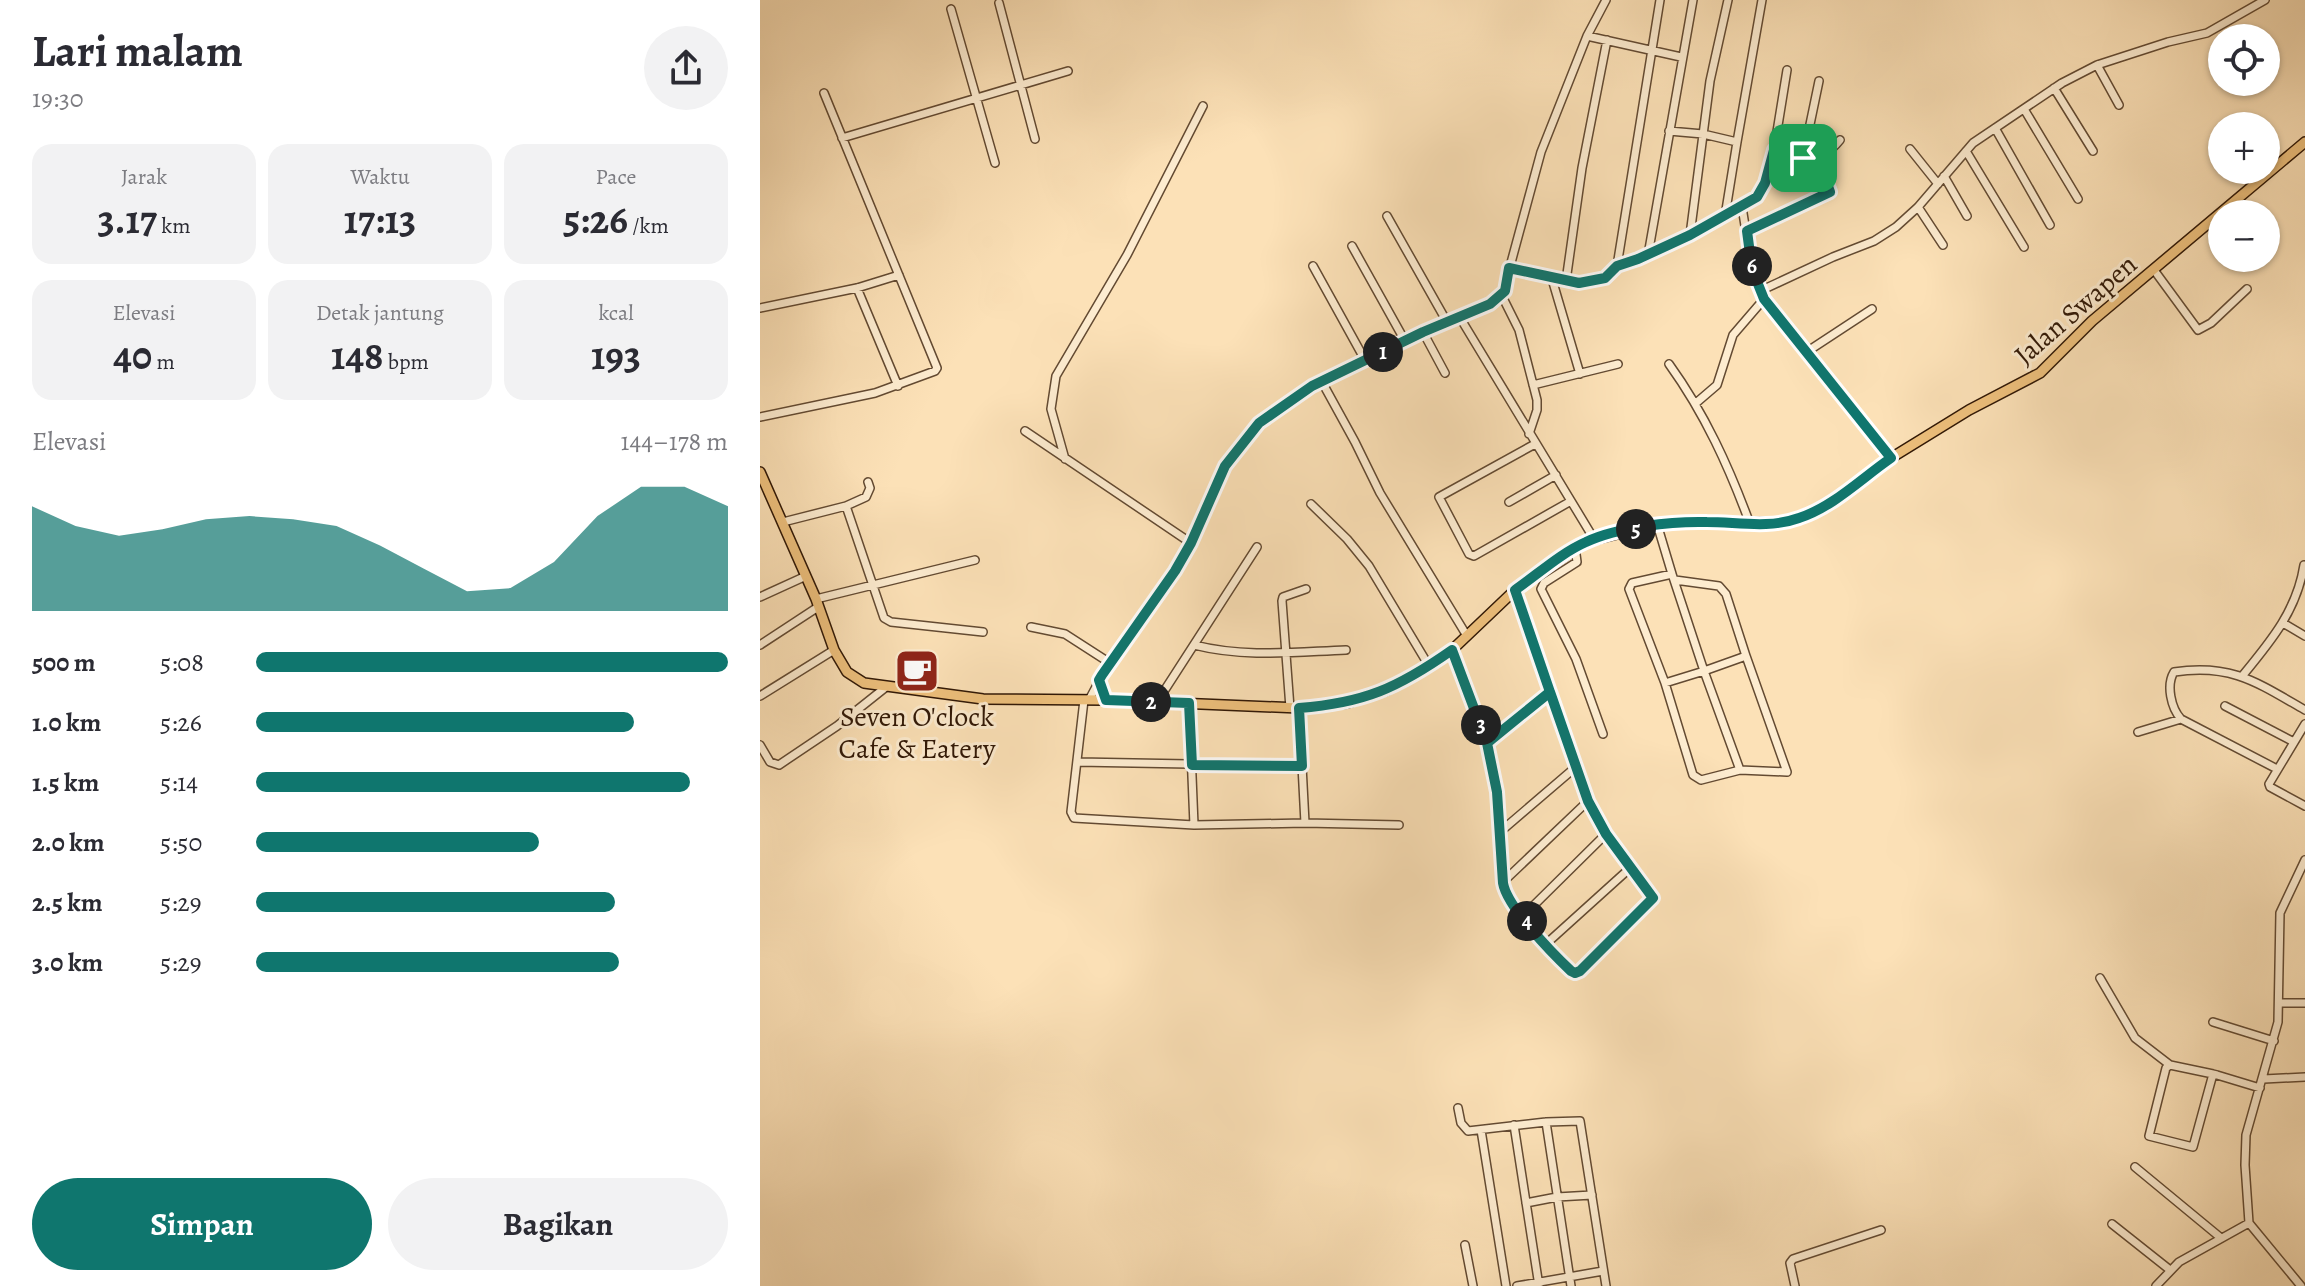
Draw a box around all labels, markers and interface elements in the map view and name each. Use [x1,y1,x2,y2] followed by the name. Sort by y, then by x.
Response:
[32,21,243,81] text: Lari malam
[2208,24,2280,272] map controls
[2208,24,2280,96] button: locate
[644,26,728,110] button: share
[32,81,84,116] text: 19:30
[2208,112,2280,184] button: +
[1769,124,1837,192] pin
[1781,136,1825,180] icon: arrive
[121,162,167,192] text: Jarak
[350,162,410,192] text: Waktu
[596,162,636,192] text: Pace
[97,192,157,247] text: 3.17
[344,192,416,247] text: 17:13
[563,192,628,247] text: 5:26
[2208,200,2280,272] button: −
[157,211,191,241] text: km
[628,211,669,241] text: /km
[1732,246,1772,286] pin: 6
[2006,246,2145,374] street label: Jalan Swapen
[1747,251,1757,281] text: 6
[113,298,175,328] text: Elevasi
[316,298,444,328] text: Detak jantung
[598,298,634,328] text: kcal
[113,328,152,383] text: 40
[331,328,383,383] text: 148
[591,328,641,383] text: 193
[1363,332,1403,372] pin: 1
[1379,337,1387,367] text: 1
[152,347,175,377] text: m
[383,347,429,377] text: bpm
[32,424,106,459] text: Elevasi
[621,424,728,459] text: 144–178 m
[1616,509,1656,549] pin: 5
[1631,514,1641,544] text: 5
[32,645,96,680] text: 500 m
[160,645,204,680] text: 5:08
[893,647,941,695] cafe icon: Seven O'clock Cafe & Eatery
[1131,682,1171,722] pin: 2
[1146,687,1156,717] text: 2
[839,698,996,768] place label: Seven O'clock Cafe & Eatery
[32,705,101,740] text: 1.0 km
[160,705,202,740] text: 5:26
[1461,705,1501,745] pin: 3
[1476,710,1486,740] text: 3
[32,765,99,800] text: 1.5 km
[160,765,198,800] text: 5:14
[32,825,105,860] text: 2.0 km
[160,825,202,860] text: 5:50
[32,885,103,920] text: 2.5 km
[160,885,202,920] text: 5:29
[1507,901,1547,941] pin: 4
[1522,906,1532,936] text: 4
[32,945,103,980] text: 3.0 km
[160,945,202,980] text: 5:29
[32,1178,372,1270] button: Simpan
[388,1178,728,1270] button: Bagikan

